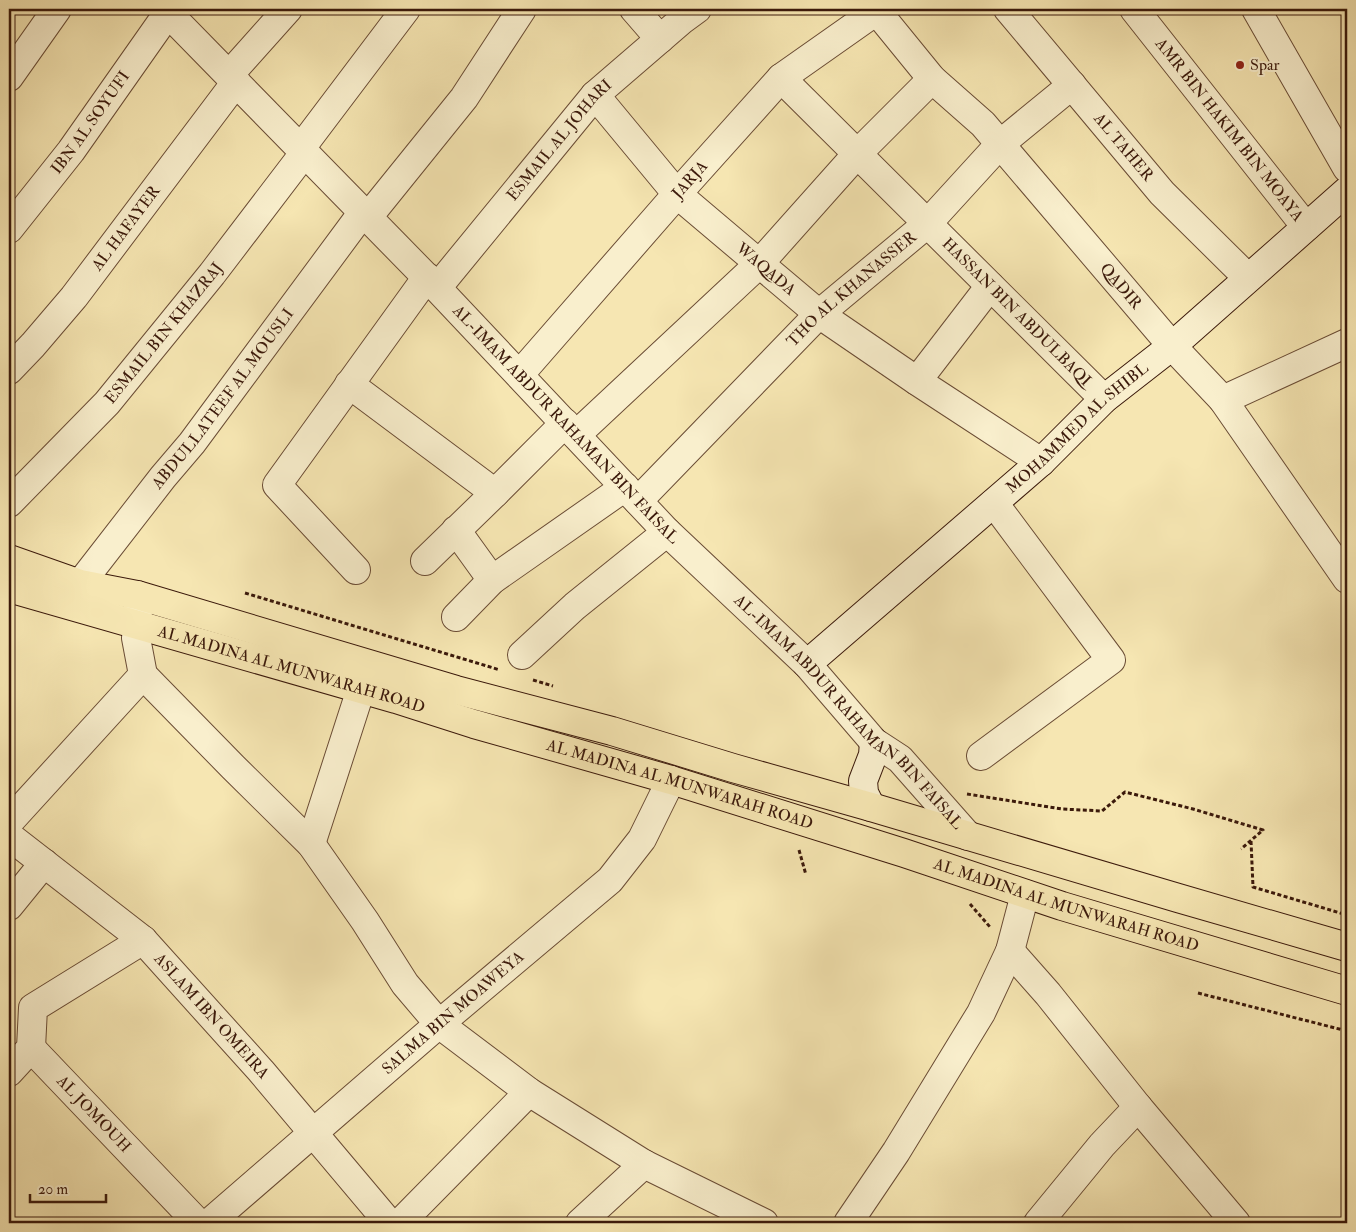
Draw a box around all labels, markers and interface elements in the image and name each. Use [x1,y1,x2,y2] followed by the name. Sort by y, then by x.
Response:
[1150,33,1308,226] street label: AMR BIN HAKIM BIN MOAYA
[1250,55,1280,76] place label: Spar
[1234,59,1246,71] marker: Spar
[46,67,134,178] street label: IBN AL SOYUFI
[502,75,616,205] street label: ESMAIL AL JOHARI
[1089,108,1158,186] street label: AL TAHER
[667,157,712,204] street label: JARJA
[87,181,165,276] street label: AL HAFAYER
[782,227,921,351] street label: THO AL KHANASSER
[938,234,1098,393] street label: HASSAN BIN ABDULBAQI
[731,238,800,300] street label: WAQADA
[100,258,228,408] street label: ESMAIL BIN KHAZRAJ
[1096,259,1146,314] street label: QADIR
[448,300,684,548] street label: AL-IMAM ABDUR RAHAMAN BIN FAISAL
[147,304,298,494] street label: ABDULLATEEF AL MOUSLI
[1002,358,1153,498] street label: MOHAMMED AL SHIBL
[729,590,968,834] street label: AL-IMAM ABDUR RAHAMAN BIN FAISAL
[155,621,428,718] street label: AL MADINA AL MUNWARAH ROAD
[543,735,815,834] street label: AL MADINA AL MUNWARAH ROAD
[930,853,1201,956] street label: AL MADINA AL MUNWARAH ROAD
[378,947,528,1079] street label: SALMA BIN MOAWEYA
[149,948,273,1083] street label: ASLAM IBN OMEIRA
[52,1070,135,1157] street label: AL JOMOUH
[30,1172,106,1204] scale bar
[38,1180,68,1199] text: 20 m

